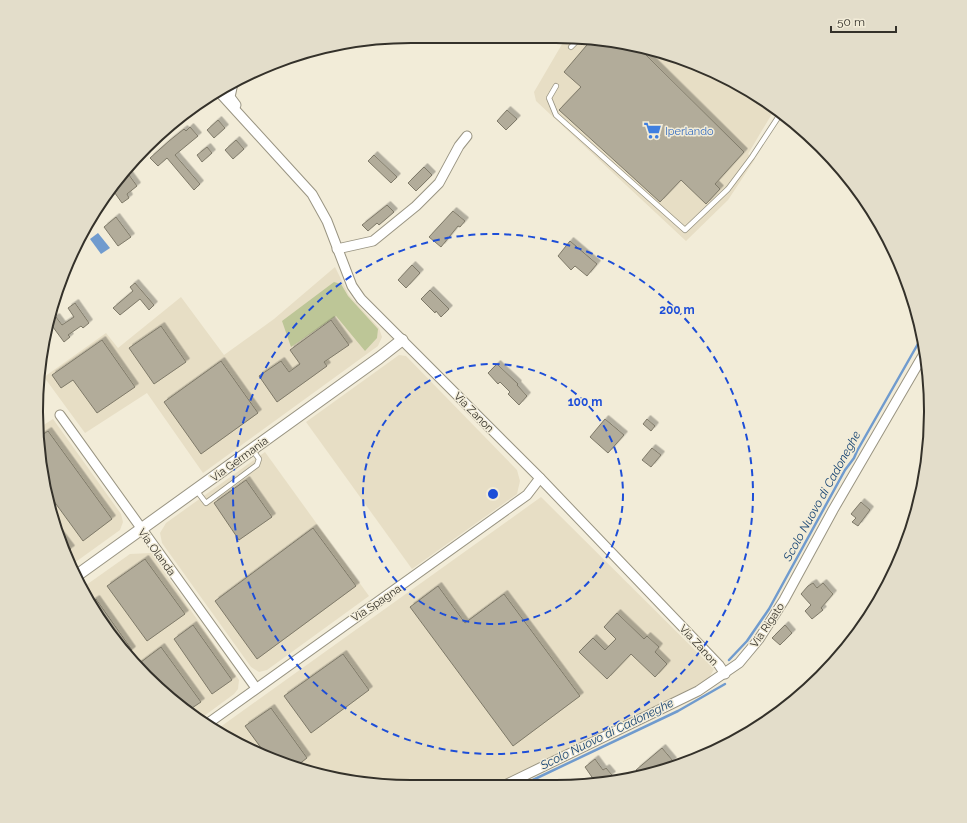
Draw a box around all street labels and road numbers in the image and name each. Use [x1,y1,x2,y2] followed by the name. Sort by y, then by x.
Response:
[451,390,496,435] street label: Via Zanon
[208,434,271,485] street label: Via Germania
[135,526,178,578] street label: Via Olanda
[349,582,404,625] street label: Via Spagna
[748,600,787,650] street label: Via Rigato
[677,622,721,668] street label: Via Zanon

